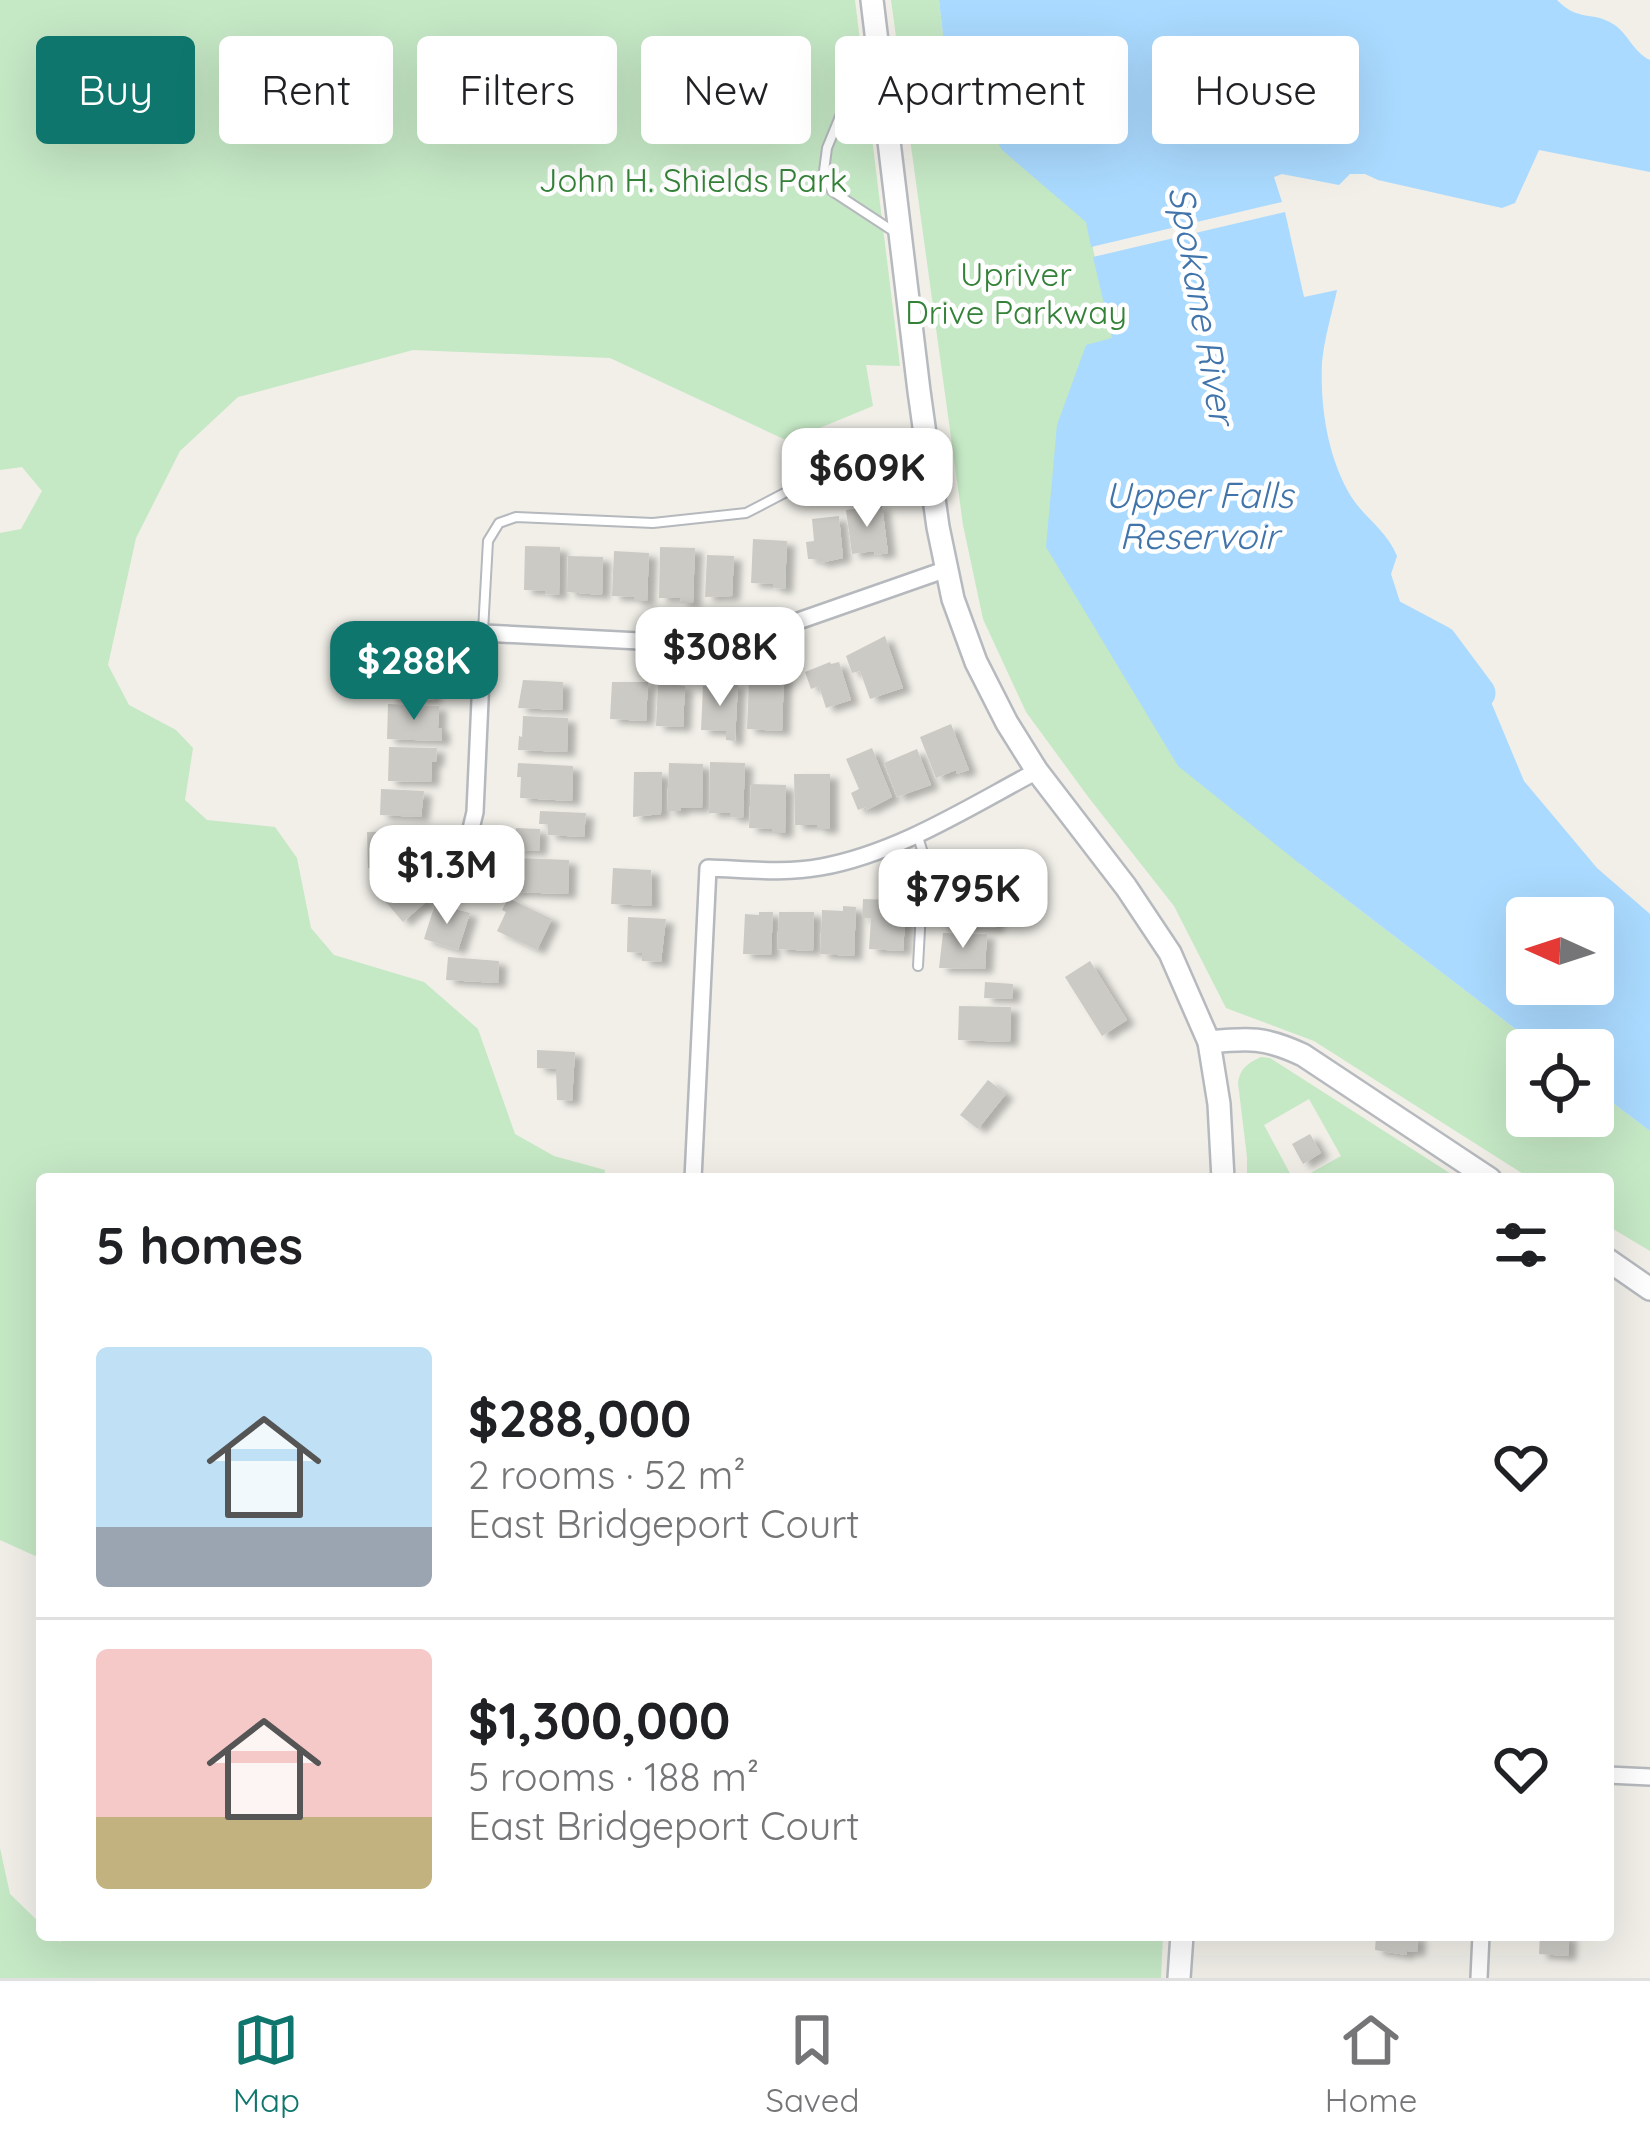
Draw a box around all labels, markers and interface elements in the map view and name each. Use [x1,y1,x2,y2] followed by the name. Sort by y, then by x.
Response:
[36,36,195,144] chip: Buy
[219,36,393,144] chip: Rent
[417,36,617,144] chip: Filters
[641,36,811,144] chip: New
[835,36,1128,144] chip: Apartment
[1152,36,1359,144] chip: House
[539,159,847,200] park label: John H. Shields Park
[1159,183,1246,431] water label: Spokane River
[905,253,1127,332] park label: Upriver Drive Parkway
[783,428,951,530] pin: $609K
[809,442,925,491] text: $609K
[1105,472,1295,558] water label: Upper Falls Reservoir
[636,607,804,709] pin: $308K
[330,621,498,723] pin: $288K
[662,621,778,670] text: $308K
[357,635,471,684] text: $288K
[363,825,531,927] pin: $1.3M
[396,839,498,888] text: $1.3M
[879,849,1047,951] pin: $795K
[906,863,1020,912] text: $795K
[1506,897,1614,1005] north arrow
[1506,897,1614,1137] map controls
[1506,1029,1614,1137] button: locate
[1488,1212,1554,1278] icon: filters
[96,1213,303,1277] text: 5 homes
[468,1386,691,1450] text: $288,000
[192,1395,336,1539] icon: home
[1488,1434,1554,1500] icon: heart
[468,1450,746,1499] text: 2 rooms · 52 m²
[468,1499,859,1548] text: East Bridgeport Court
[468,1688,730,1752] text: $1,300,000
[192,1697,336,1841] icon: home
[1488,1736,1554,1802] icon: heart
[468,1752,759,1801] text: 5 rooms · 188 m²
[468,1801,859,1850] text: East Bridgeport Court
[233,2007,300,2120] tab: Map
[765,2007,859,2120] tab: Saved
[1325,2007,1417,2120] tab: Home

